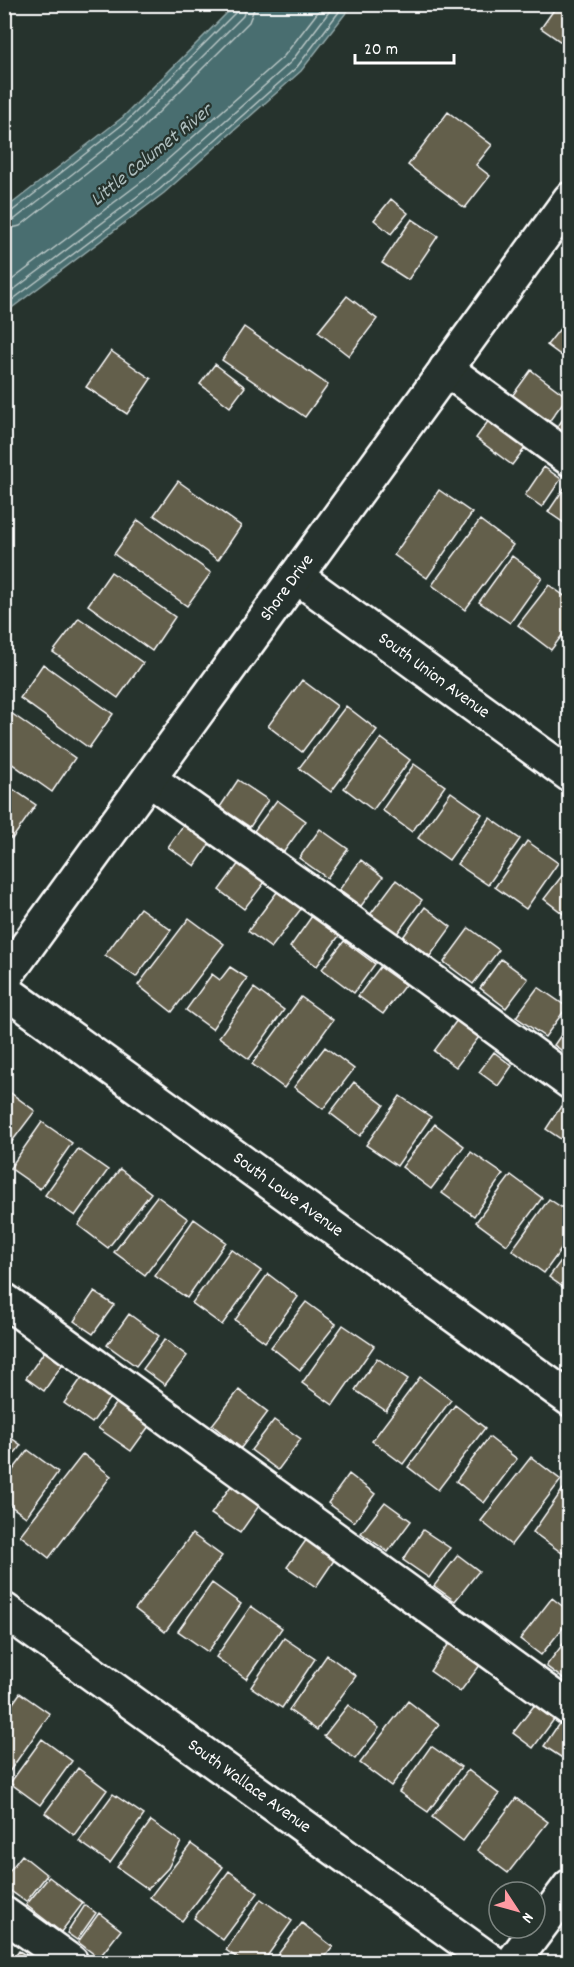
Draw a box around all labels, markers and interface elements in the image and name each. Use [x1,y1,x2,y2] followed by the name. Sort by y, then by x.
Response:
[355,27,454,65] scale bar
[364,38,398,63] text: 20 m
[85,96,221,214] water label: Little Calumet River
[254,549,320,627] street label: Shore Drive
[372,627,495,725] street label: South Union Avenue
[227,1146,348,1244] street label: South Lowe Avenue
[182,1733,316,1840] street label: South Wallace Avenue
[487,1880,547,1940] north arrow
[515,1907,539,1927] text: N

